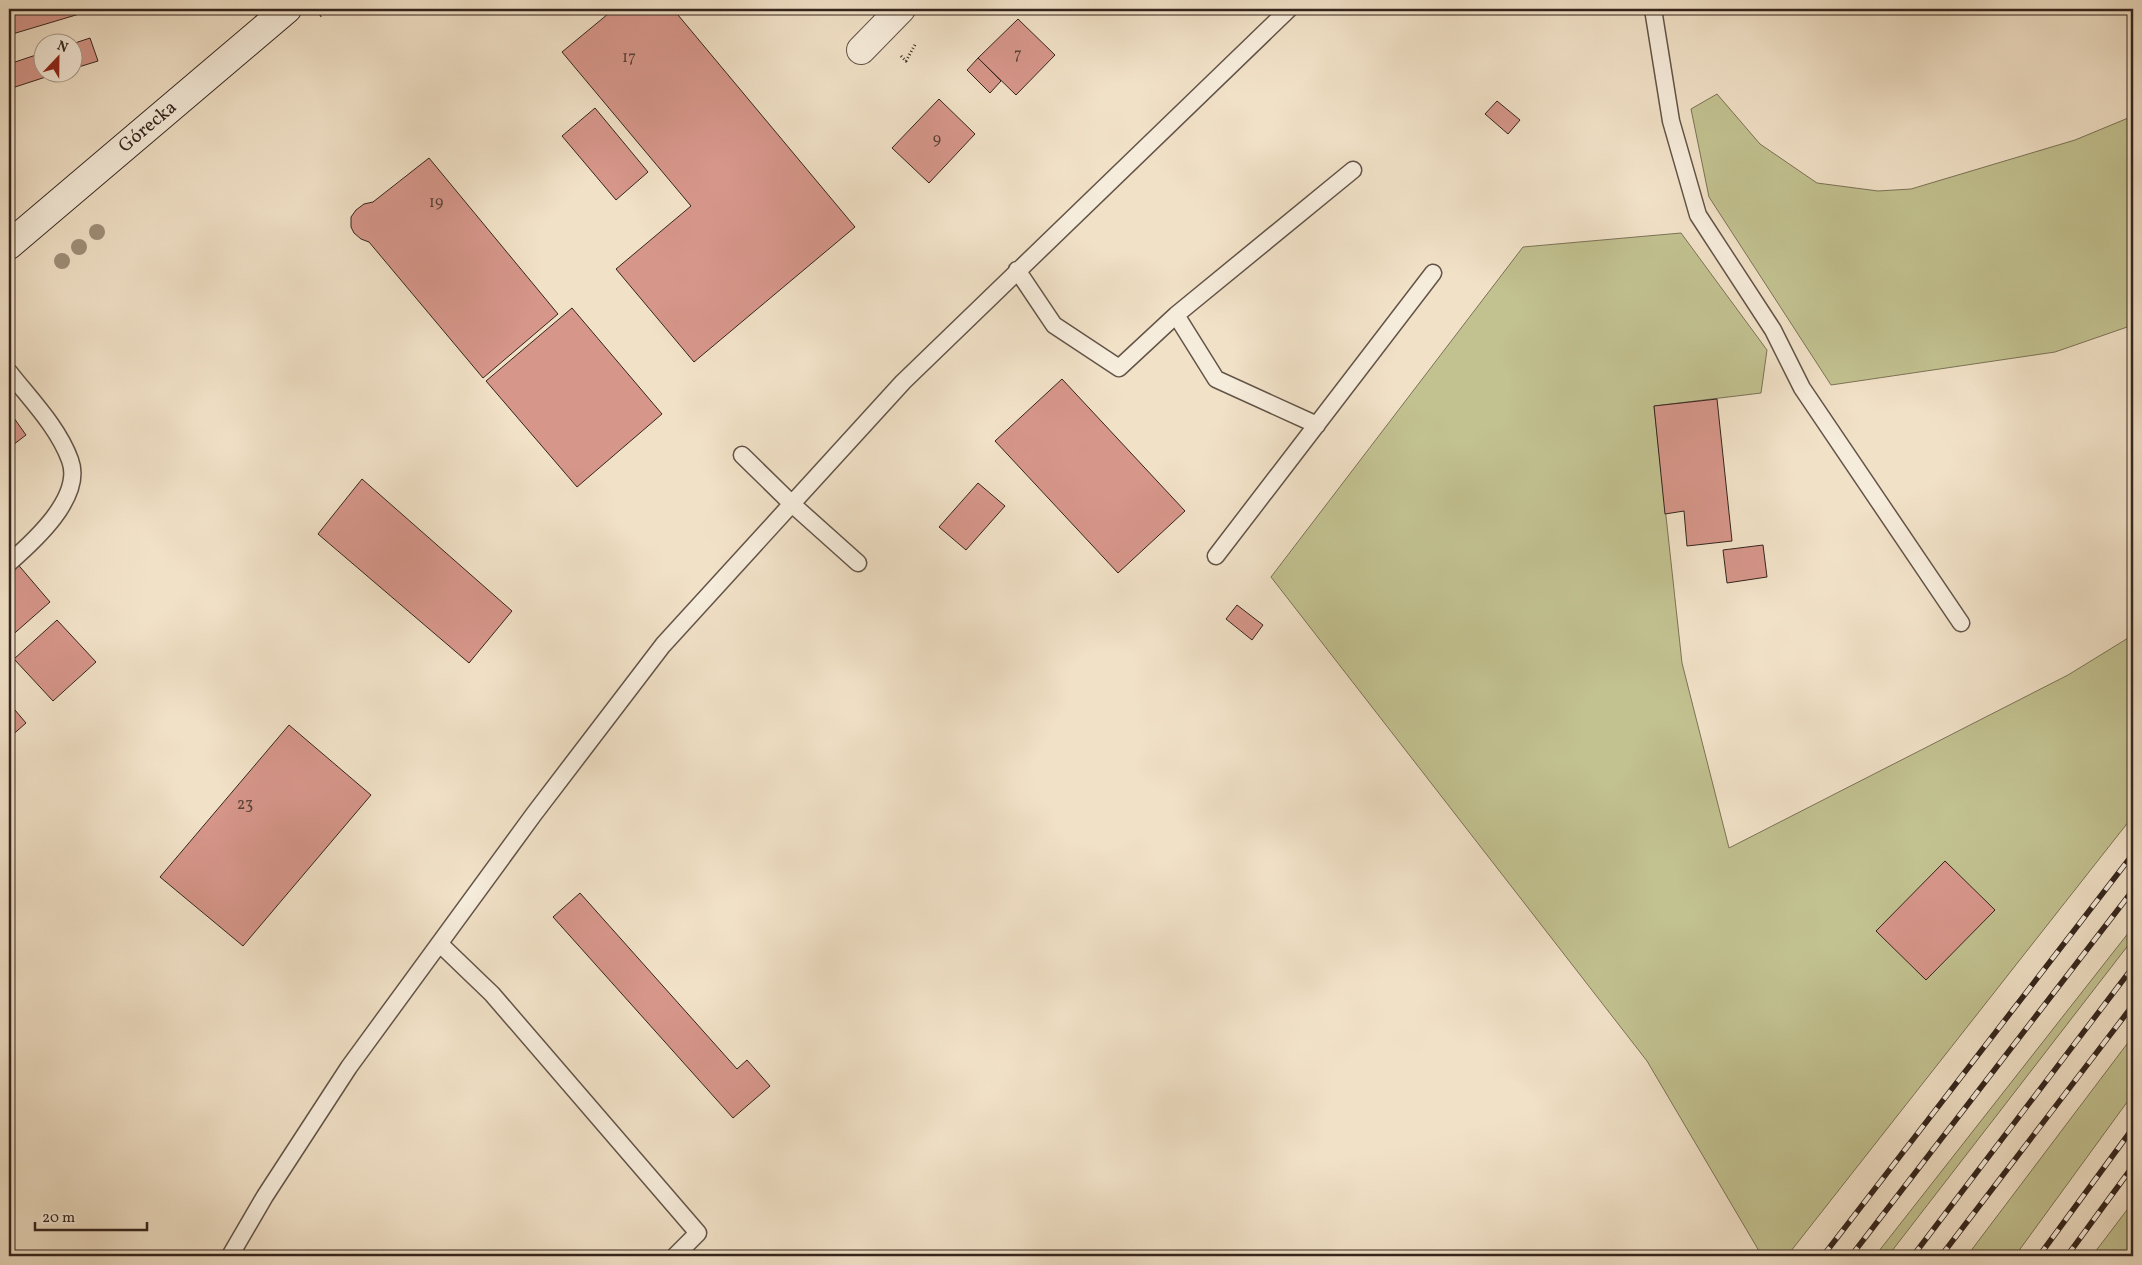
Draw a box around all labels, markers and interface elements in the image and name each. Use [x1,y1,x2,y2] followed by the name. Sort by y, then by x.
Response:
[32,32,82,82] north arrow
[54,37,71,58] text: N
[1014,44,1022,66] house number: 7
[622,47,636,69] house number: 17
[113,95,183,159] street label: Górecka
[933,129,941,151] house number: 9
[429,192,443,214] house number: 19
[237,794,253,816] house number: 23
[35,1200,148,1232] scale bar
[42,1208,75,1229] text: 20 m

